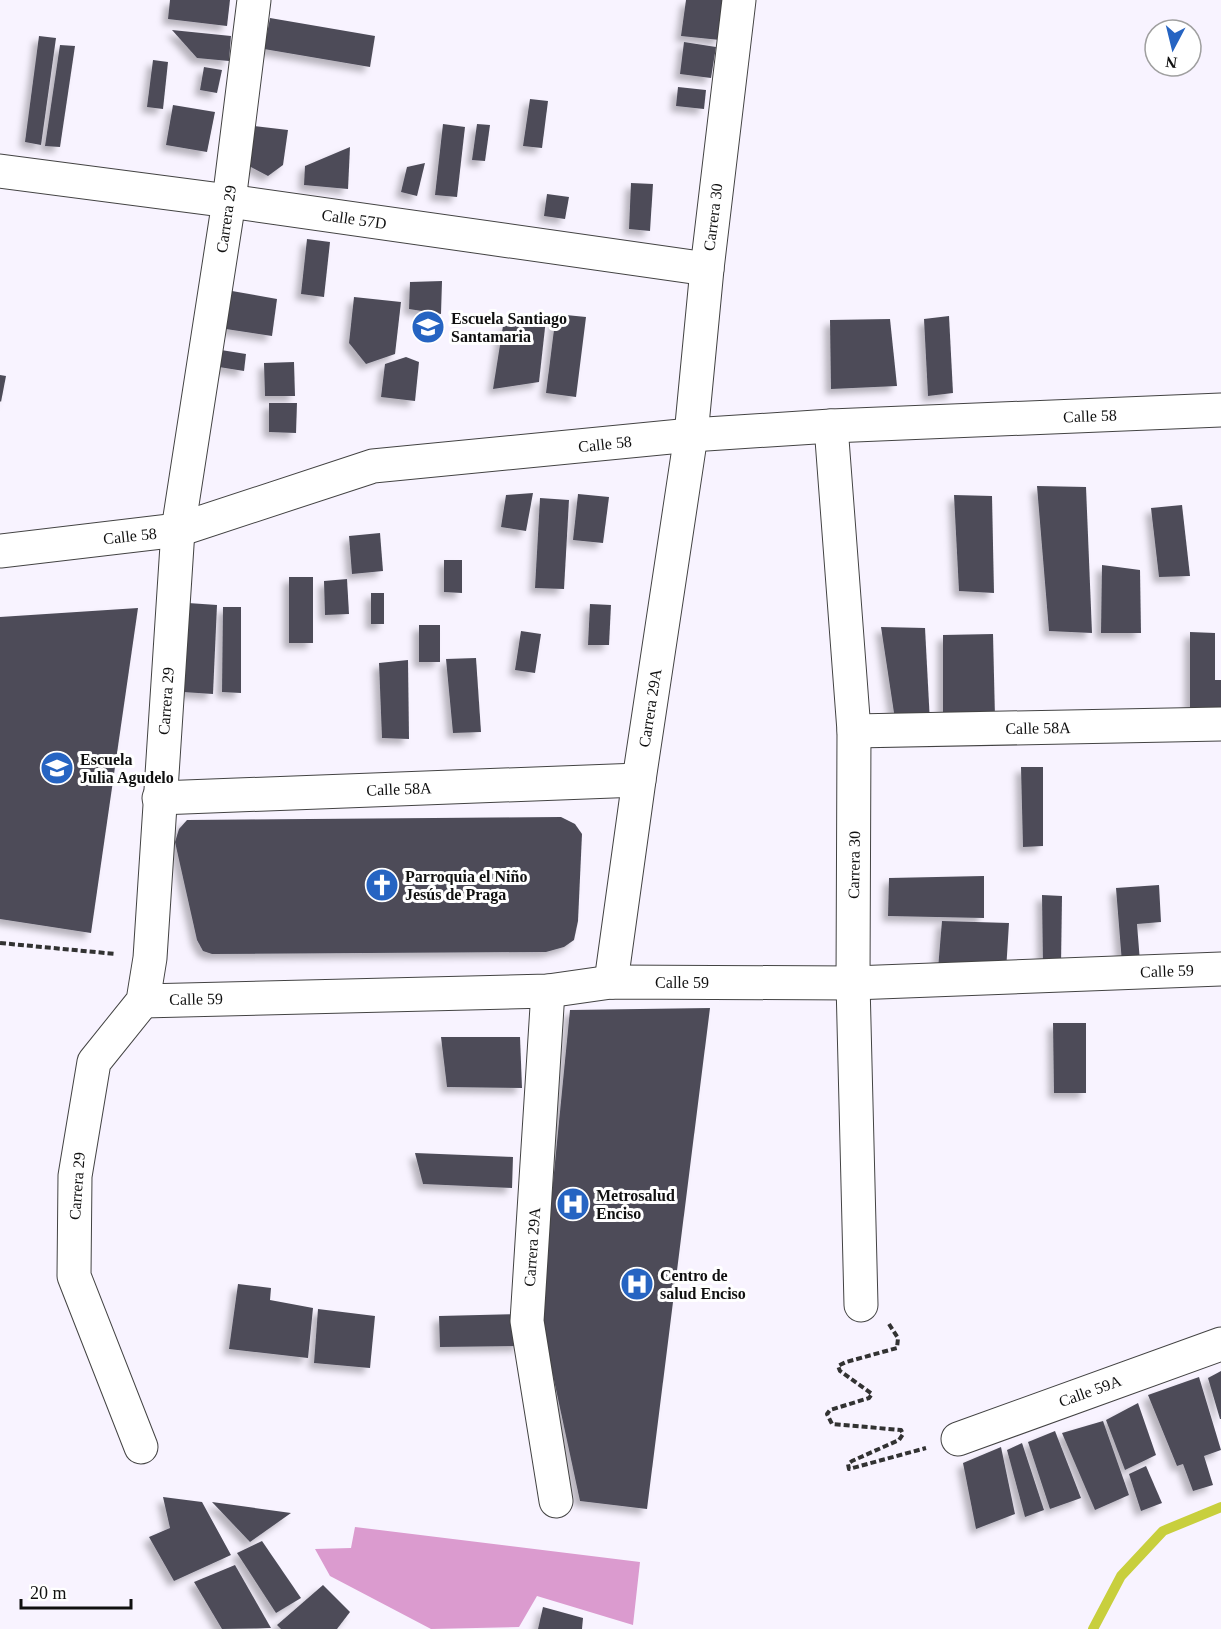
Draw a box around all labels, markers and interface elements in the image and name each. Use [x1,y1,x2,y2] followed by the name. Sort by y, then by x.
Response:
[1143,18,1203,78] north arrow
[1164,53,1178,72] text: N
[700,182,726,252] street label: Carrera 30
[213,184,239,254] street label: Carrera 29
[320,206,388,232] street label: Calle 57D
[410,309,446,345] school or university icon: Escuela Santiago Santamaria
[451,310,567,345] place label: Escuela Santiago Santamaria
[1063,407,1117,425] street label: Calle 58
[577,433,633,455] street label: Calle 58
[102,525,158,547] street label: Calle 58
[155,667,177,735] street label: Carrera 29
[635,667,665,749] street label: Carrera 29A
[1005,719,1071,737] street label: Calle 58A
[39,750,75,786] school or university icon: Escuela Julia Agudelo
[80,751,174,787] place label: Escuela Julia Agudelo
[366,779,432,799] street label: Calle 58A
[845,831,863,899] street label: Carrera 30
[364,867,400,903] church icon: Parroquia el Niño Jesús de Praga
[405,868,527,904] place label: Parroquia el Niño Jesús de Praga
[1140,962,1194,980] street label: Calle 59
[655,974,709,991] street label: Calle 59
[169,990,223,1008] street label: Calle 59
[66,1152,88,1220] street label: Carrera 29
[555,1186,591,1222] hospital icon: Metrosalud Enciso
[596,1187,675,1222] place label: Metrosalud Enciso
[521,1206,543,1287] street label: Carrera 29A
[619,1266,655,1302] hospital icon: Centro de salud Enciso
[660,1267,746,1302] place label: Centro de salud Enciso
[1056,1372,1124,1410] street label: Calle 59A
[21,1572,130,1610] scale bar
[30,1583,67,1603] text: 20 m

